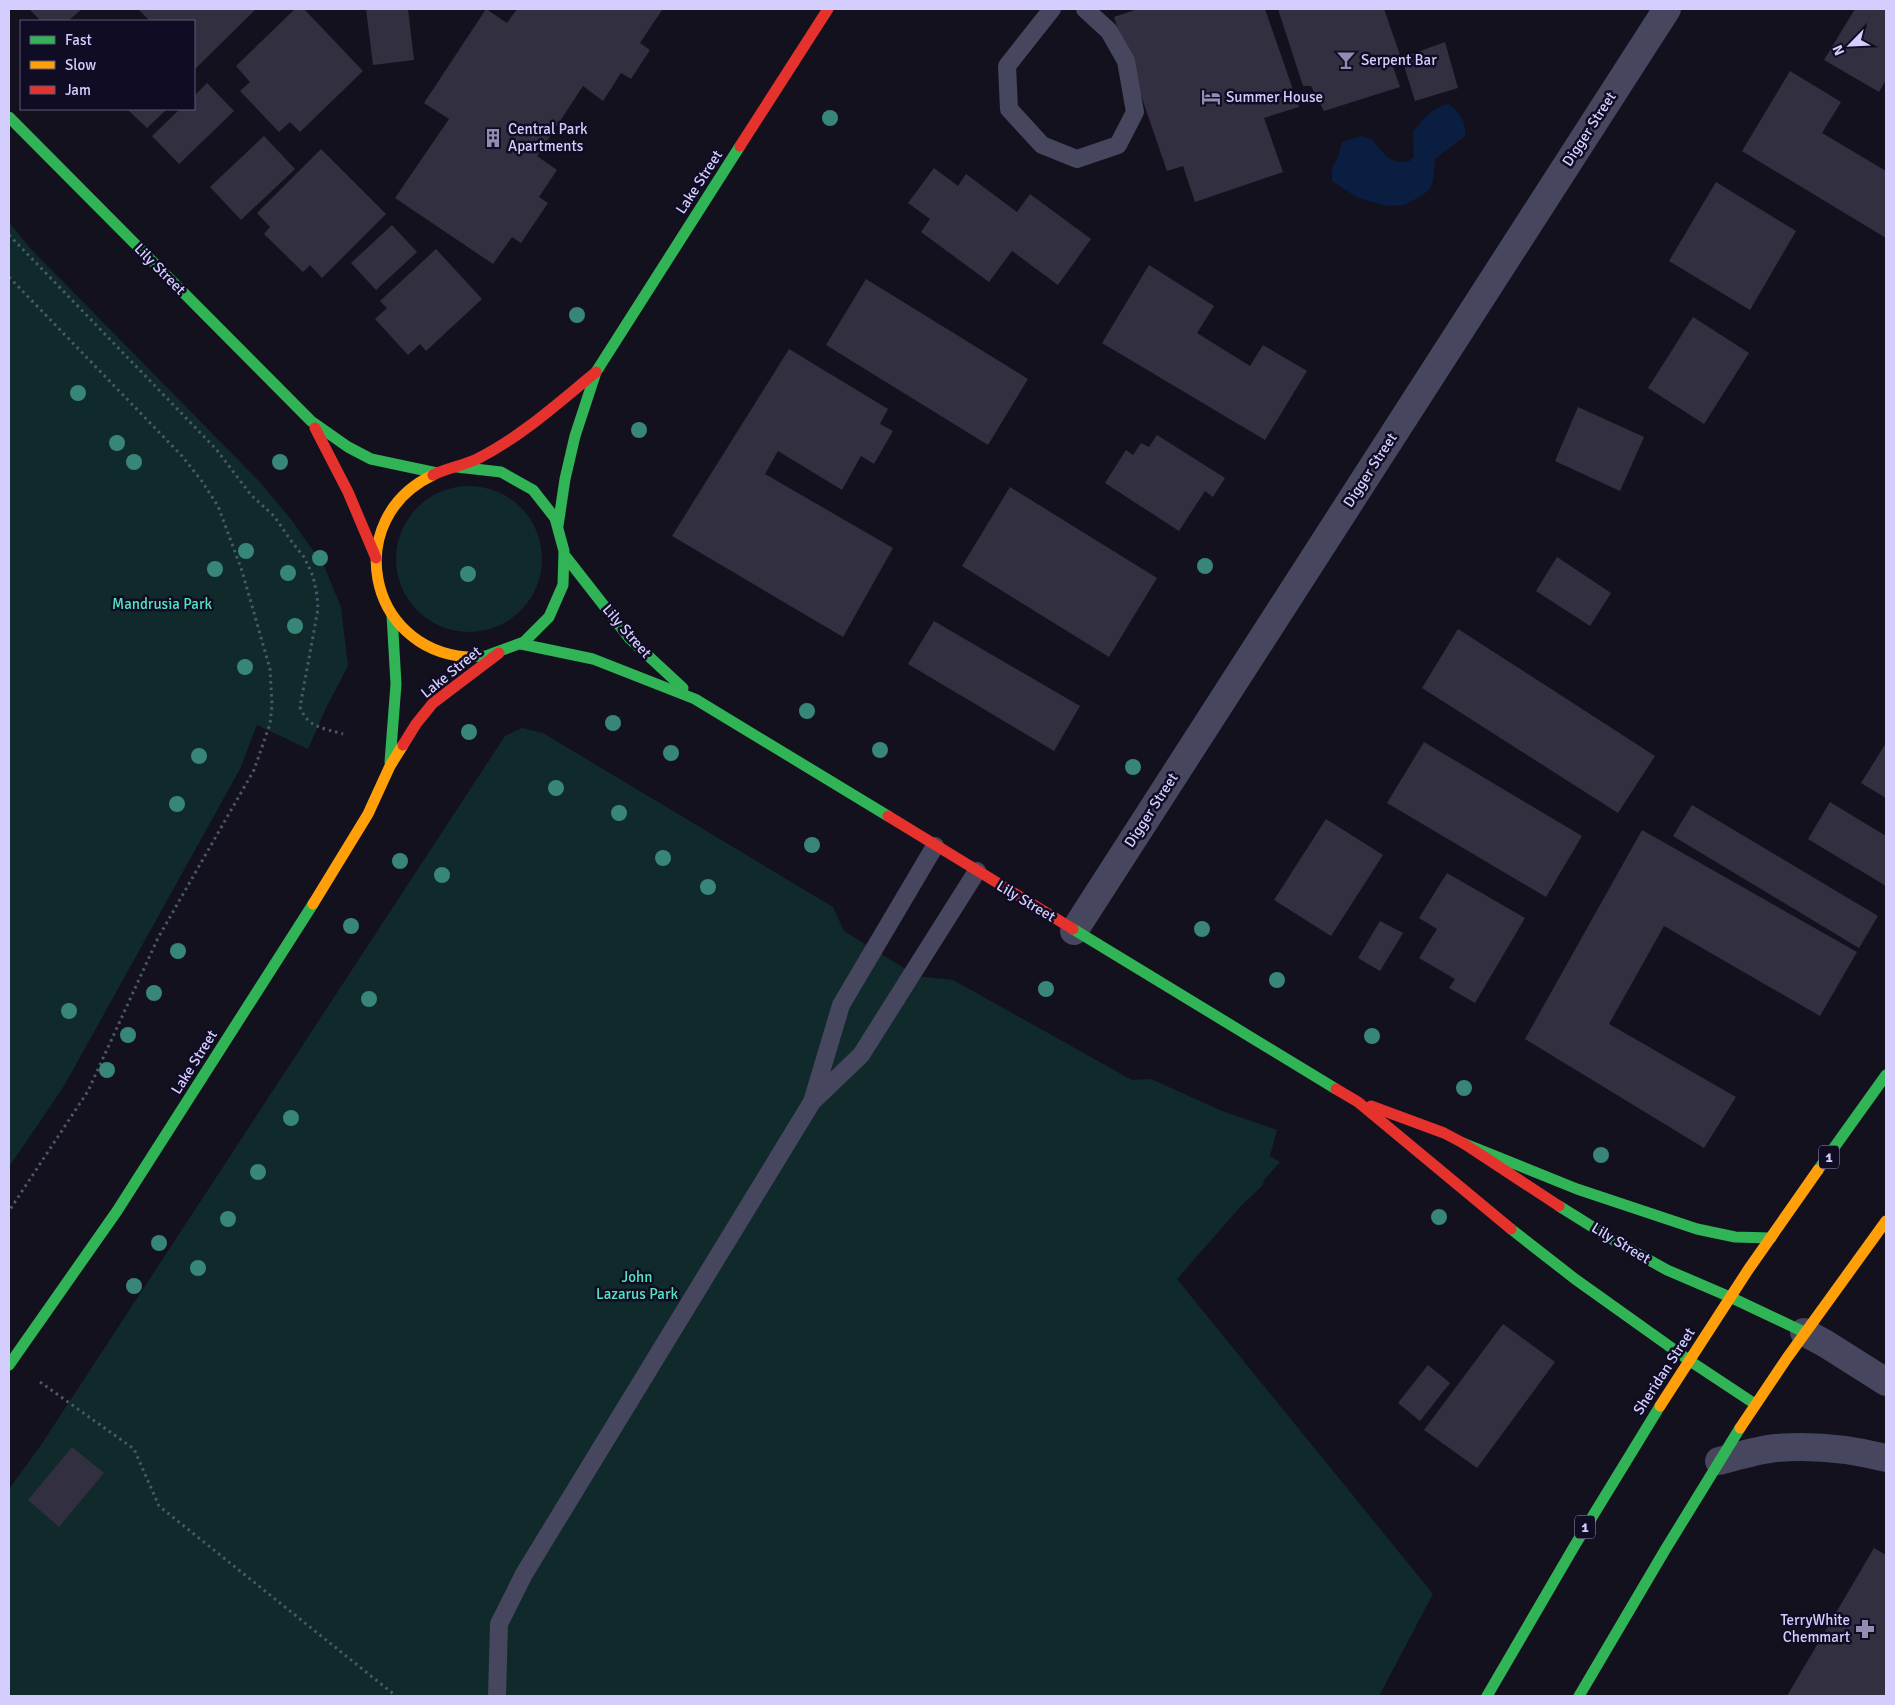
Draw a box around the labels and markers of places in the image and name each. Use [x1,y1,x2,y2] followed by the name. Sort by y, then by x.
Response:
[1335,49,1357,71] bar icon: Serpent Bar
[1361,51,1437,69] place label: Serpent Bar
[1200,86,1222,108] hotel icon: Summer House
[1226,88,1323,106] place label: Summer House
[508,120,588,155] place label: Central Park Apartments
[482,127,504,149] building icon: Central Park Apartments
[1780,1611,1850,1646] place label: TerryWhite Chemmart
[1854,1618,1876,1640] pharmacy icon: TerryWhite Chemmart

